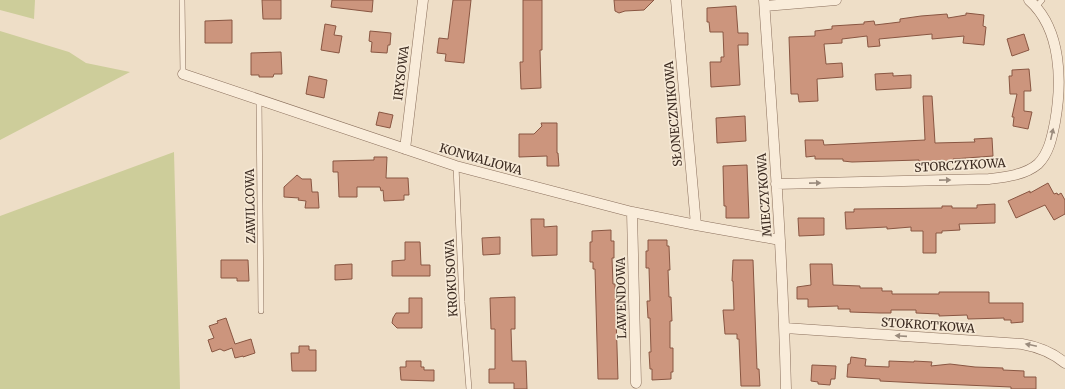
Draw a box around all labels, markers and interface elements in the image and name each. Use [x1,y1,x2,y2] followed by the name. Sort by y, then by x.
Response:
[390,44,412,101] street label: IRYSOWA
[661,60,685,167] street label: SŁONECZNIKOWA
[1050,127,1056,140] one-way arrow
[438,140,525,178] street label: KONWALIOWA
[754,152,774,237] street label: MIECZYKOWA
[914,155,1007,175] street label: STORCZYKOWA
[242,168,258,244] street label: ZAWILCOWA
[939,177,952,183] one-way arrow
[809,180,821,187] one-way arrow
[441,238,461,317] street label: KROKUSOWA
[613,256,629,339] street label: LAWENDOWA
[881,314,976,336] street label: STOKROTKOWA
[895,332,907,339] one-way arrow
[1025,342,1037,348] one-way arrow

